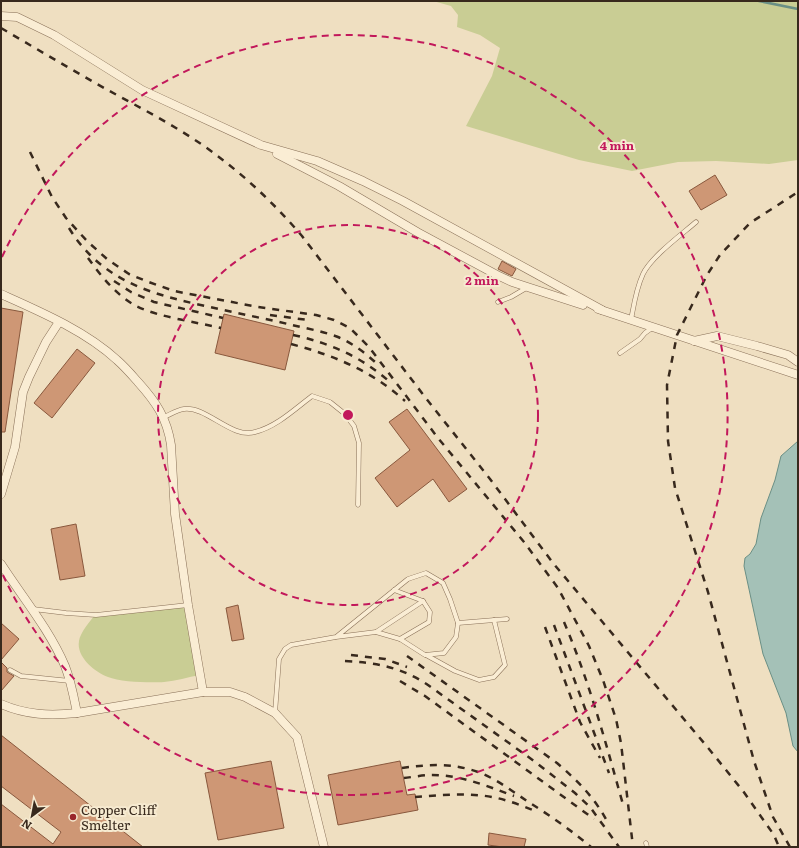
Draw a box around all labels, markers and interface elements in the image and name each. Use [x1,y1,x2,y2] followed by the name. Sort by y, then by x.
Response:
[600,136,635,154] text: 4 min
[465,271,499,289] text: 2 min
[341,408,355,422] centre of rings
[12,796,52,836] north arrow
[81,800,157,834] place label: Copper Cliff Smelter
[68,812,78,822] marker: Copper Cliff Smelter
[18,816,34,835] text: N

